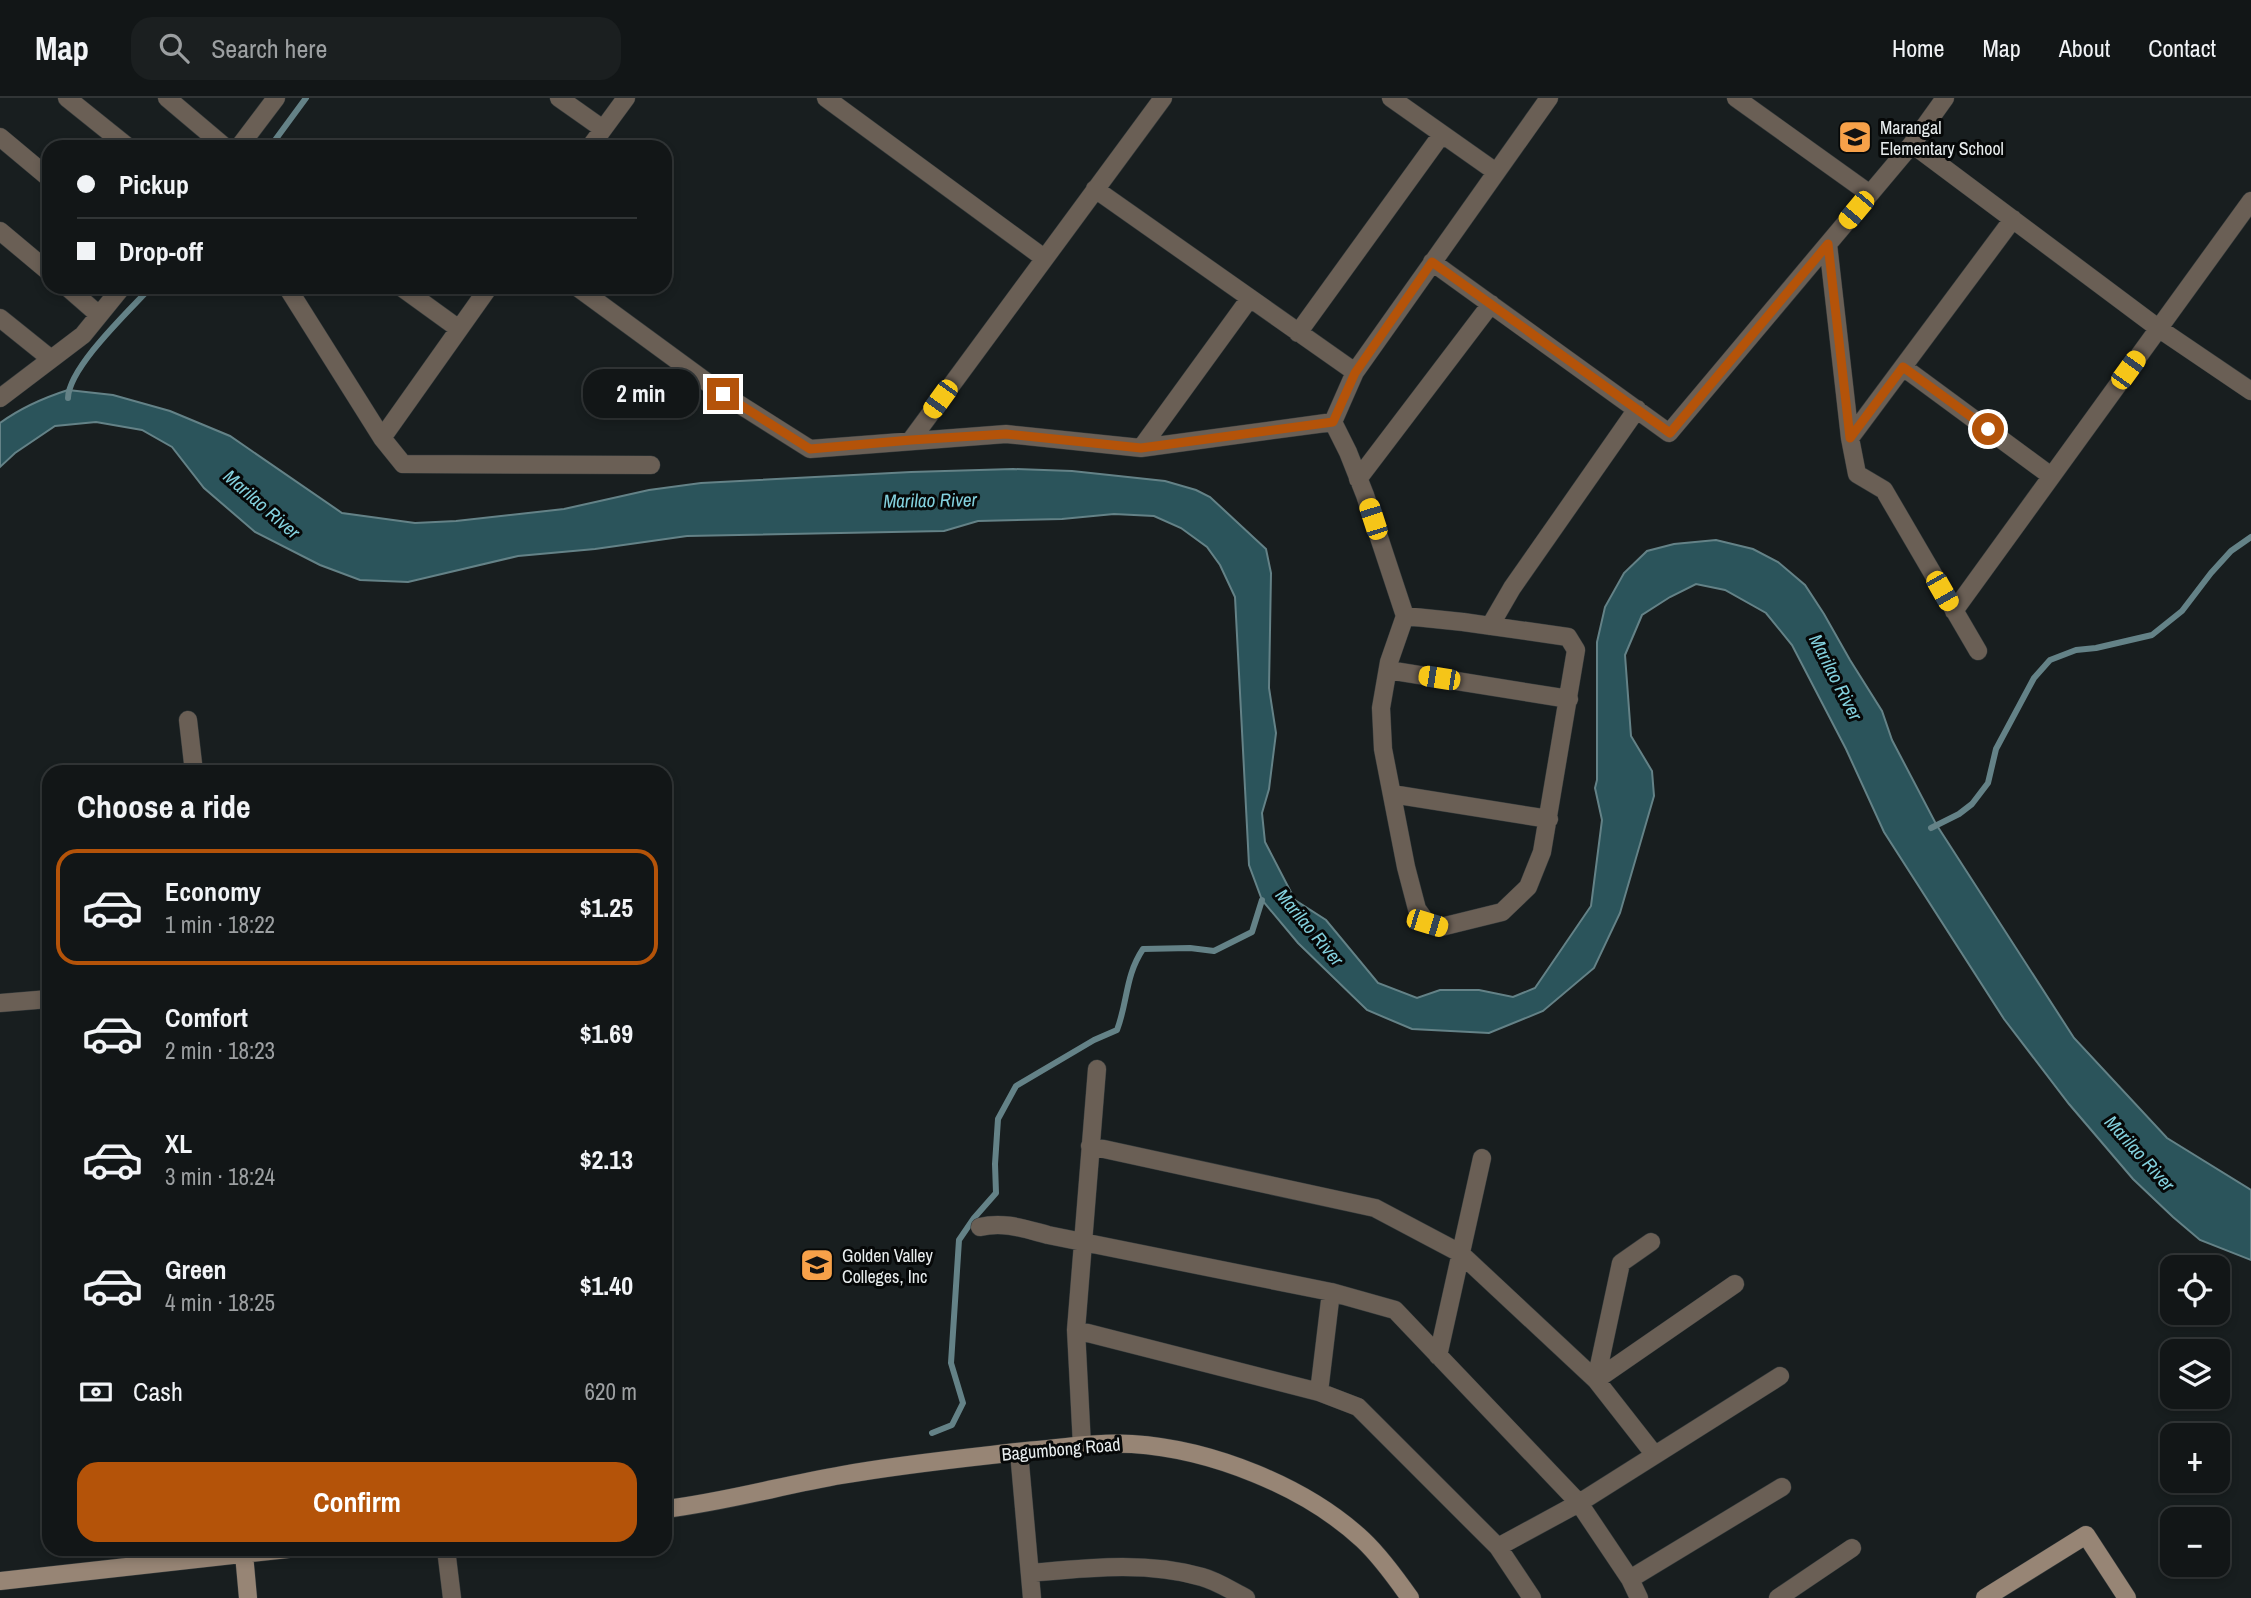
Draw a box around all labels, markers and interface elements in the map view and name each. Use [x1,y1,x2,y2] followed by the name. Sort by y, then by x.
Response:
[131,17,621,80] search box
[35,26,89,70] text: Map
[155,29,193,67] icon: search
[211,31,327,66] text: Search here
[1892,32,1944,64] text: Home
[1982,32,2021,64] text: Map
[2059,32,2110,64] text: About
[2148,32,2216,64] text: Contact
[1880,115,2004,161] place label: Marangal Elementary School
[1836,118,1874,156] school or university icon: Marangal Elementary School
[119,167,189,202] text: Pickup
[1835,187,1878,233] car
[119,234,203,269] text: Drop-off
[2108,347,2149,393] car
[583,370,698,418] callout: 2 min
[920,376,961,422] car
[616,378,666,409] text: 2 min
[707,378,739,410] route end
[1972,413,2004,445] route start
[218,464,306,545] water label: Marilao River
[883,486,978,514] water label: Marilao River
[1357,496,1390,542] car
[1923,568,1962,614] car
[1803,629,1869,725] water label: Marilao River
[1417,664,1462,692] car
[77,785,251,828] text: Choose a ride
[165,874,261,909] text: Economy
[81,876,144,939] icon: car
[1270,883,1351,972] water label: Marilao River
[580,890,633,925] text: $1.25
[1404,907,1451,939] car
[165,909,275,940] text: 1 min · 18:22
[165,1000,248,1035] text: Comfort
[81,1002,144,1065] icon: car
[580,1016,633,1051] text: $1.69
[165,1035,275,1066] text: 2 min · 18:23
[2099,1110,2181,1197] water label: Marilao River
[165,1126,192,1161] text: XL
[81,1128,144,1191] icon: car
[580,1142,633,1177] text: $2.13
[165,1161,275,1192] text: 3 min · 18:24
[842,1243,933,1289] place label: Golden Valley Colleges, Inc
[798,1246,836,1284] school or university icon: Golden Valley Colleges, Inc
[165,1252,227,1287] text: Green
[81,1254,144,1317] icon: car
[2160,1255,2230,1577] map controls
[2160,1255,2230,1325] button: locate
[580,1268,633,1303] text: $1.40
[165,1287,275,1318] text: 4 min · 18:25
[2160,1339,2230,1409] button: layers
[77,1373,115,1411] icon: cash
[133,1374,183,1409] text: Cash
[585,1376,637,1407] text: 620 m
[2160,1423,2230,1493] button: +
[1001,1431,1121,1467] street label: Bagumbong Road
[77,1462,637,1542] button: Confirm
[2160,1507,2230,1577] button: −

